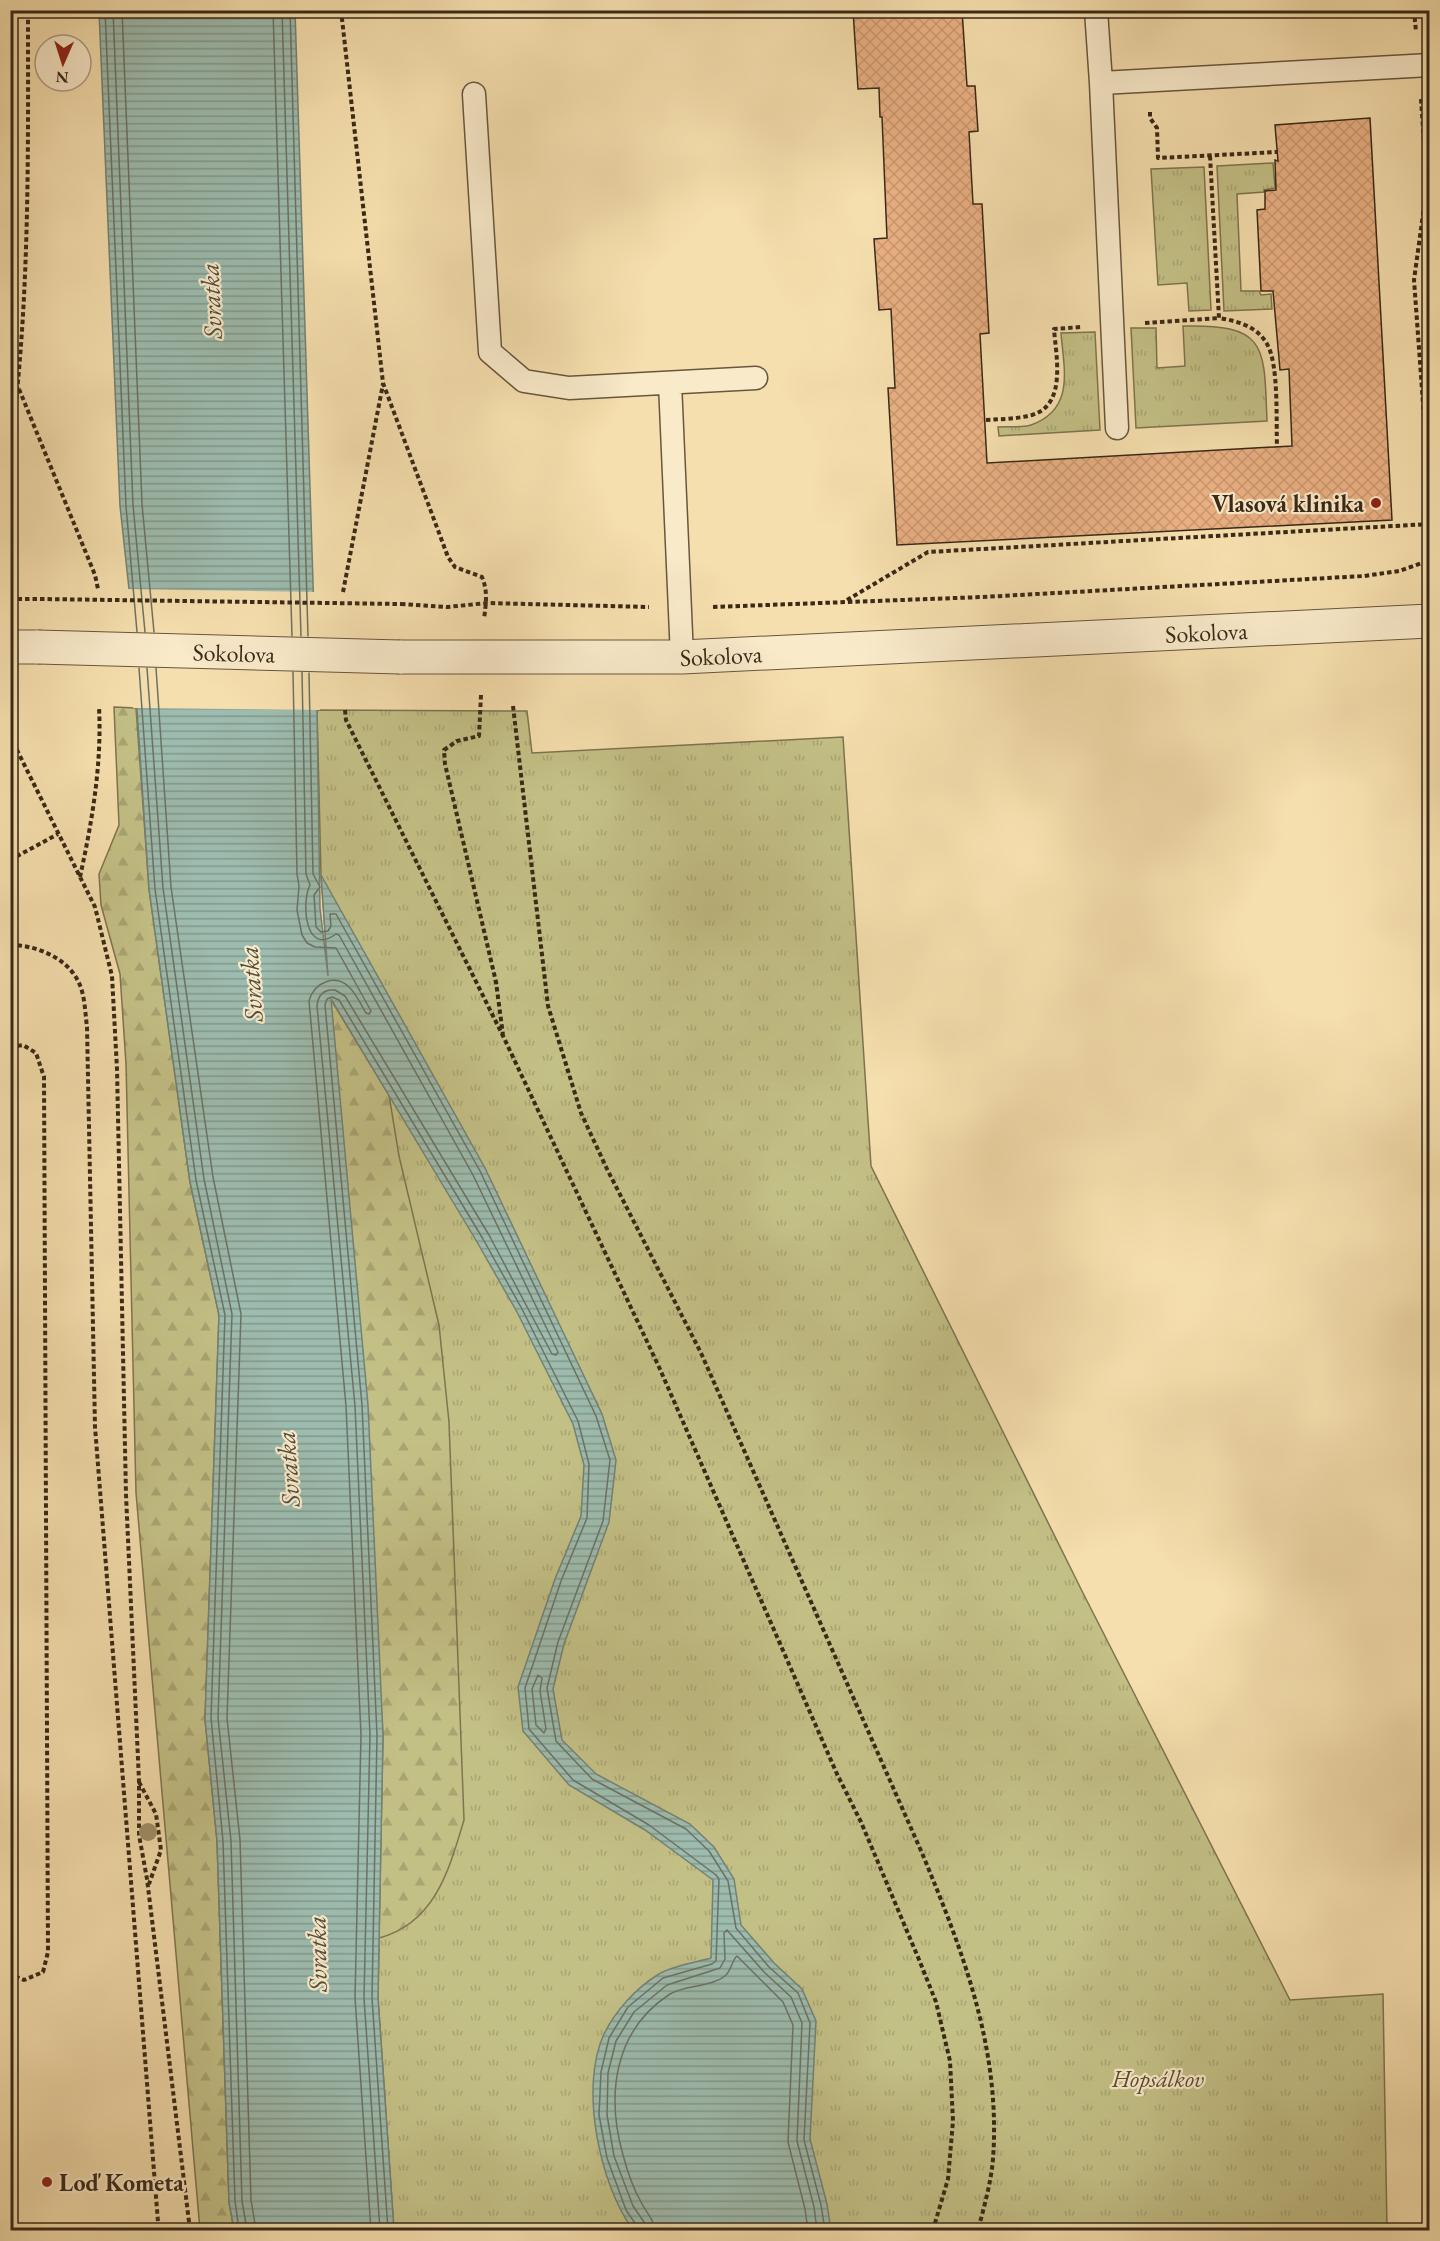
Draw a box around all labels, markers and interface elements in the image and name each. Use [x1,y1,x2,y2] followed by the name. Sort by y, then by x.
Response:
[33,33,93,93] north arrow
[55,67,69,88] text: N
[192,262,230,341] water label: Svratka
[1212,488,1364,519] place label: Vlasová klinika
[1369,496,1383,510] marker: Vlasová klinika
[1164,614,1249,649] street label: Sokolova
[192,636,276,669] street label: Sokolova
[679,638,763,673] street label: Sokolova
[231,945,271,1024] water label: Svratka
[268,1430,308,1509] water label: Svratka
[299,1916,335,1993] water label: Svratka
[1111,2063,1204,2094] park label: Hopsálkov
[59,2167,184,2198] place label: Loď Kometa
[40,2175,54,2189] marker: Loď Kometa

